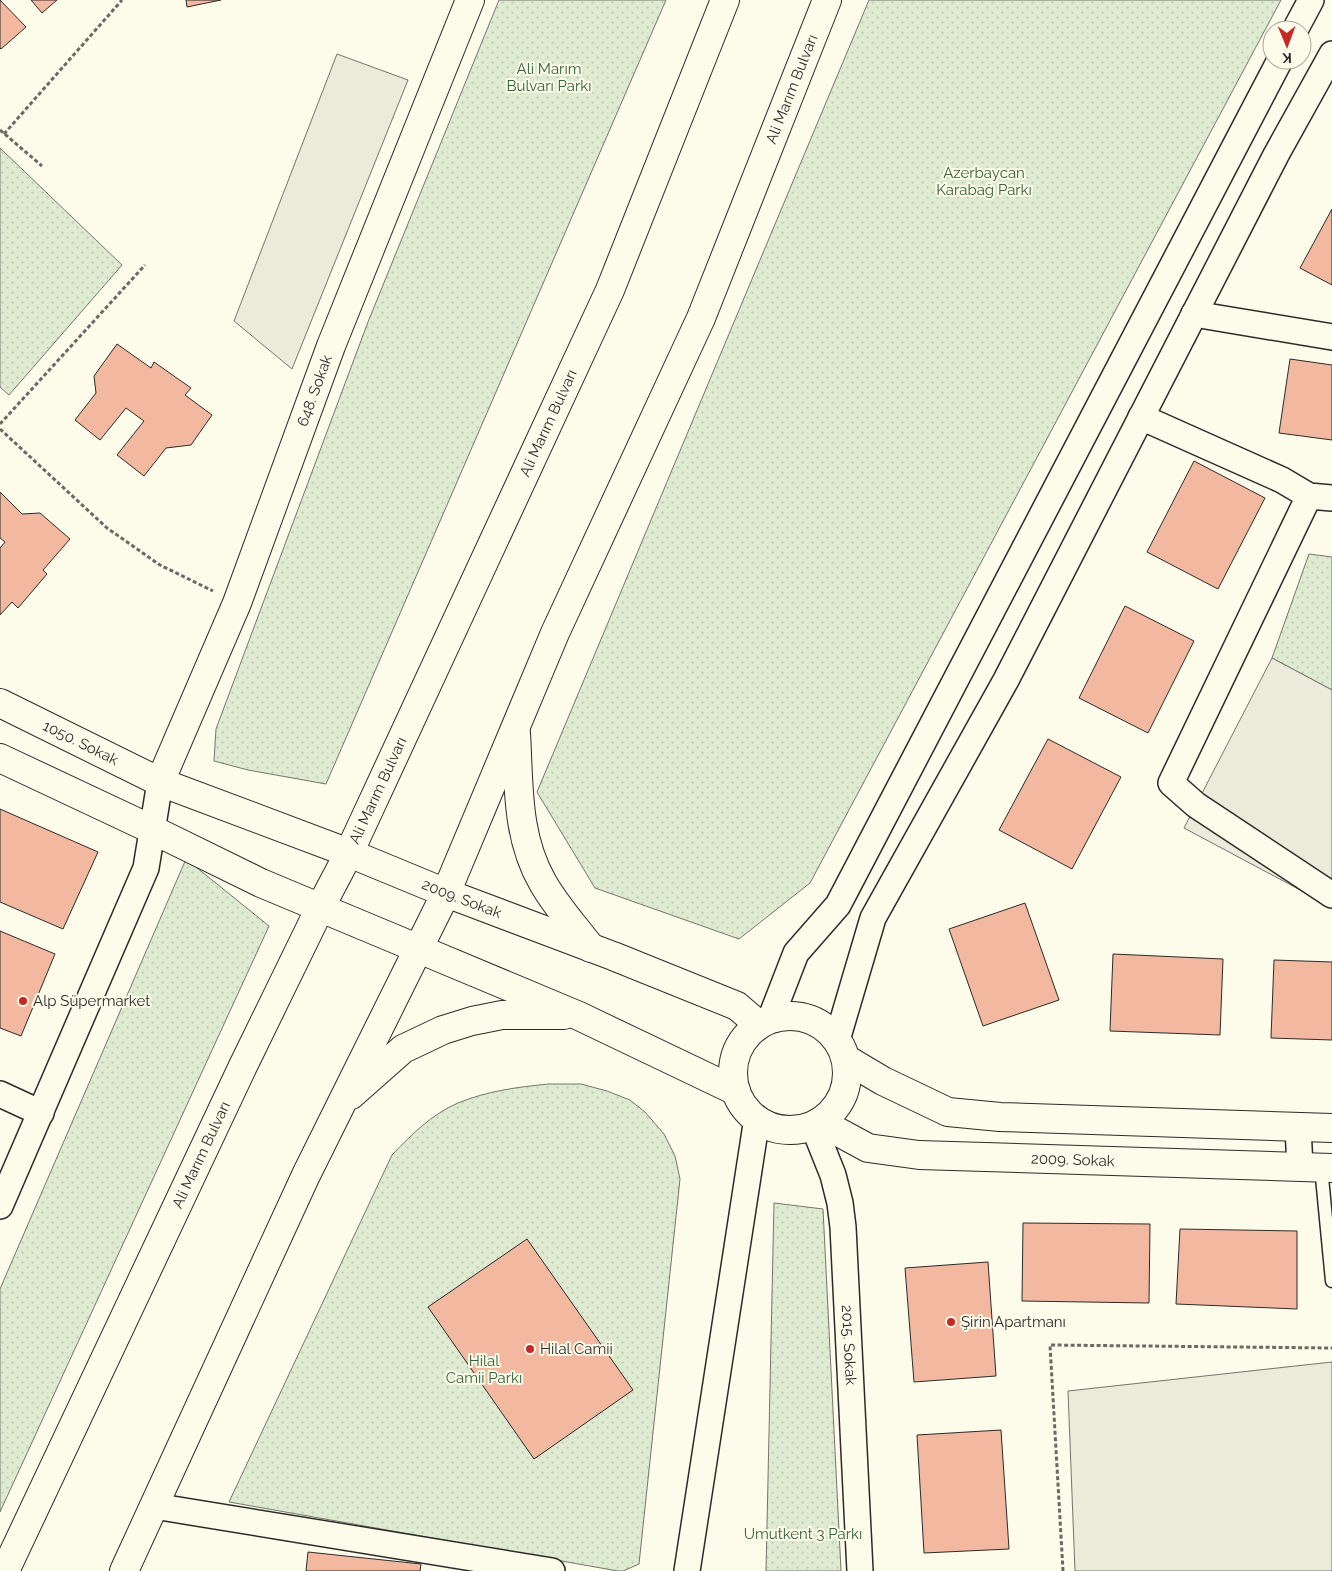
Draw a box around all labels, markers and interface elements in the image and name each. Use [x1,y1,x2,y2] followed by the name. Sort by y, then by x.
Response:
[1262,20,1312,70] north arrow
[762,32,821,146] street label: Ali Marım Bulvarı
[1282,50,1292,66] text: K
[507,60,591,95] park label: Ali Marım Bulvarı Parkı
[936,164,1032,199] park label: Azerbaycan Karabağ Parkı
[293,352,336,429] street label: 648. Sokak
[516,367,581,480] street label: Ali Marım Bulvarı
[40,717,121,769] street label: 1050. Sokak
[345,734,411,847] street label: Ali Marım Bulvarı
[419,875,504,922] street label: 2009. Sokak
[33,992,150,1010] place label: Alp Süpermarket
[17,995,29,1007] marker: Alp Süpermarket
[168,1099,234,1211] street label: Ali Marım Bulvarı
[1031,1150,1115,1170] street label: 2009. Sokak
[838,1304,860,1386] street label: 2015. Sokak
[961,1313,1066,1331] place label: Şirin Apartmanı
[945,1316,957,1328] marker: Şirin Apartmanı
[540,1340,613,1358] place label: Hilal Camii
[524,1343,536,1355] marker: Hilal Camii
[446,1352,522,1387] park label: Hilal Camii Parkı
[744,1525,862,1543] park label: Umutkent 3 Parkı

